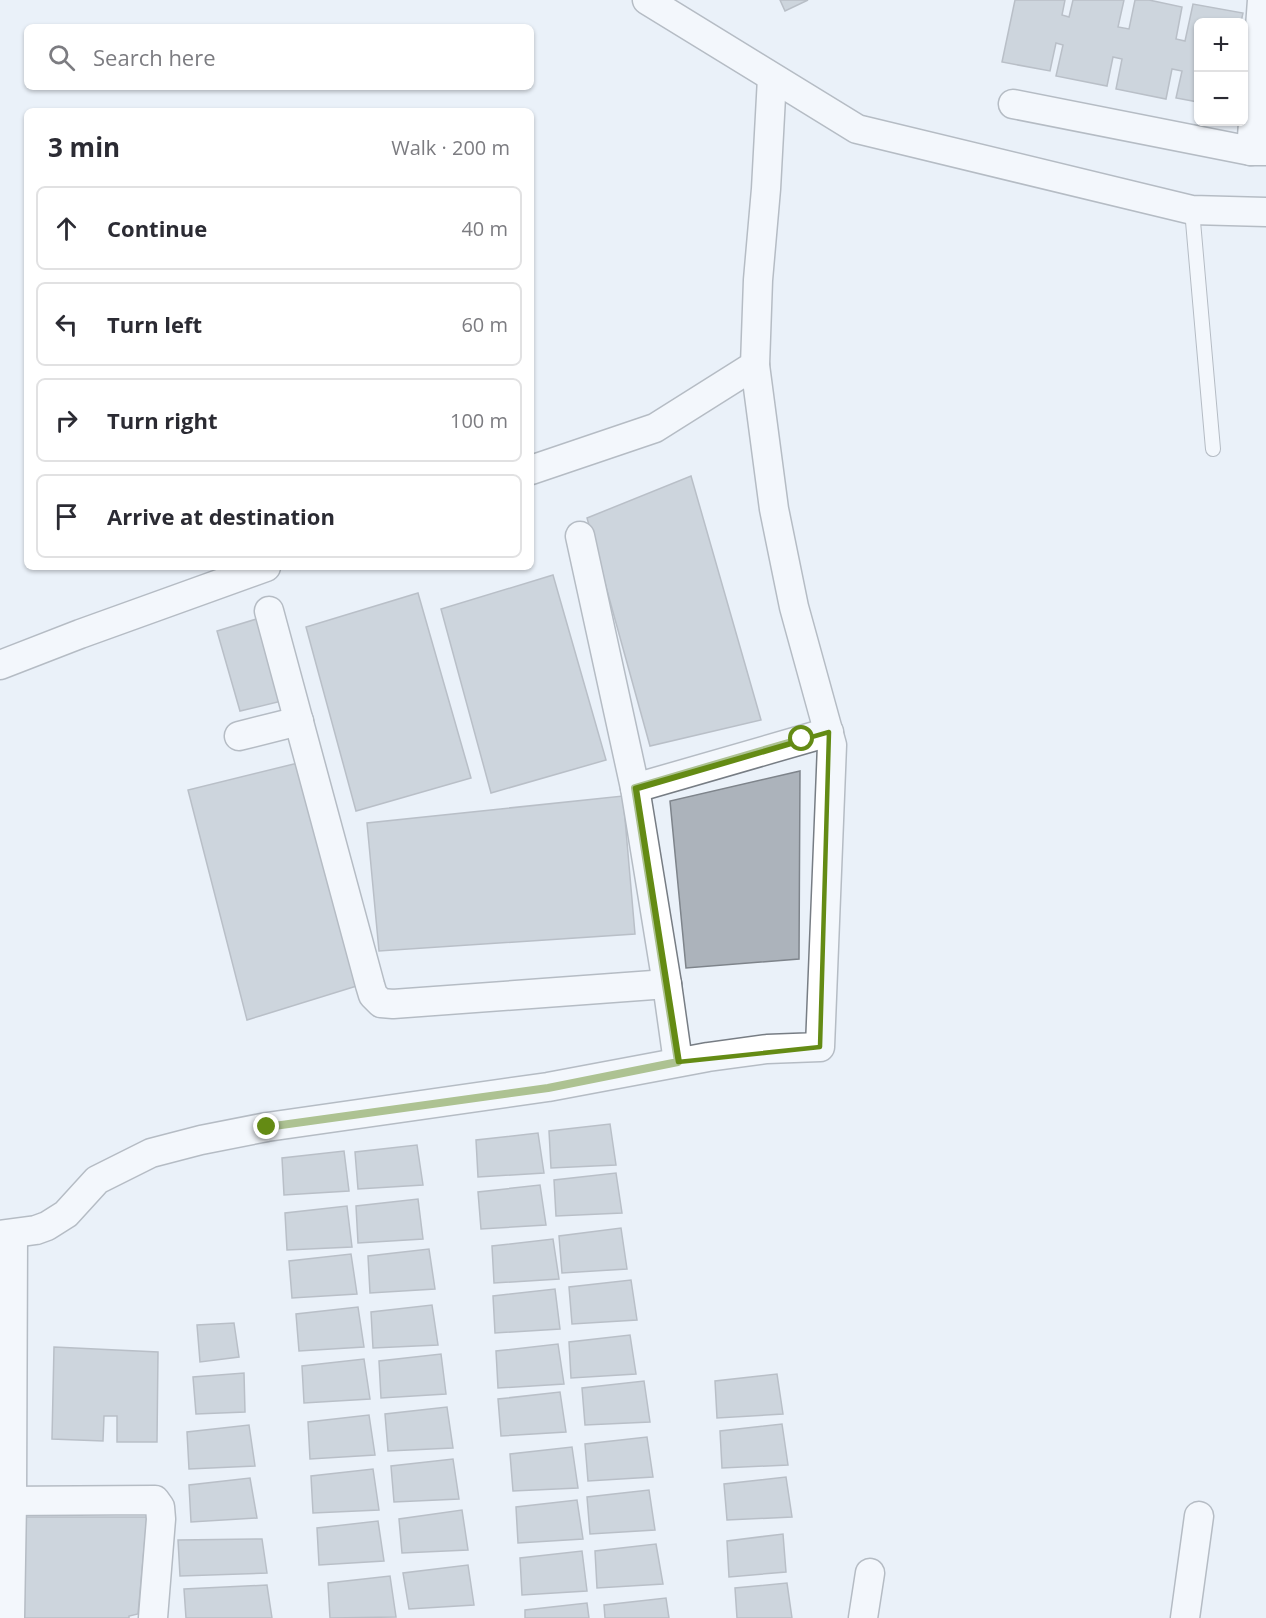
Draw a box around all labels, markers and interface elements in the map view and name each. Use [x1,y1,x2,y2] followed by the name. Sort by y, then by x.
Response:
[1194,18,1248,126] map controls
[1194,18,1248,72] button: +
[24,24,534,90] search box
[45,41,78,74] icon: search
[93,42,216,72] text: Search here
[1194,72,1248,126] button: −
[48,129,120,165] text: 3 min
[391,134,510,161] text: Walk · 200 m
[50,212,83,245] icon: ahead
[107,213,207,243] text: Continue
[461,215,508,242] text: 40 m
[50,308,83,341] icon: left
[107,309,202,339] text: Turn left
[461,311,508,338] text: 60 m
[50,404,83,437] icon: right
[107,405,218,435] text: Turn right
[450,407,508,434] text: 100 m
[50,500,83,533] icon: arrive
[107,501,335,531] text: Arrive at destination
[788,725,814,751] route start
[253,1113,279,1139] route end

